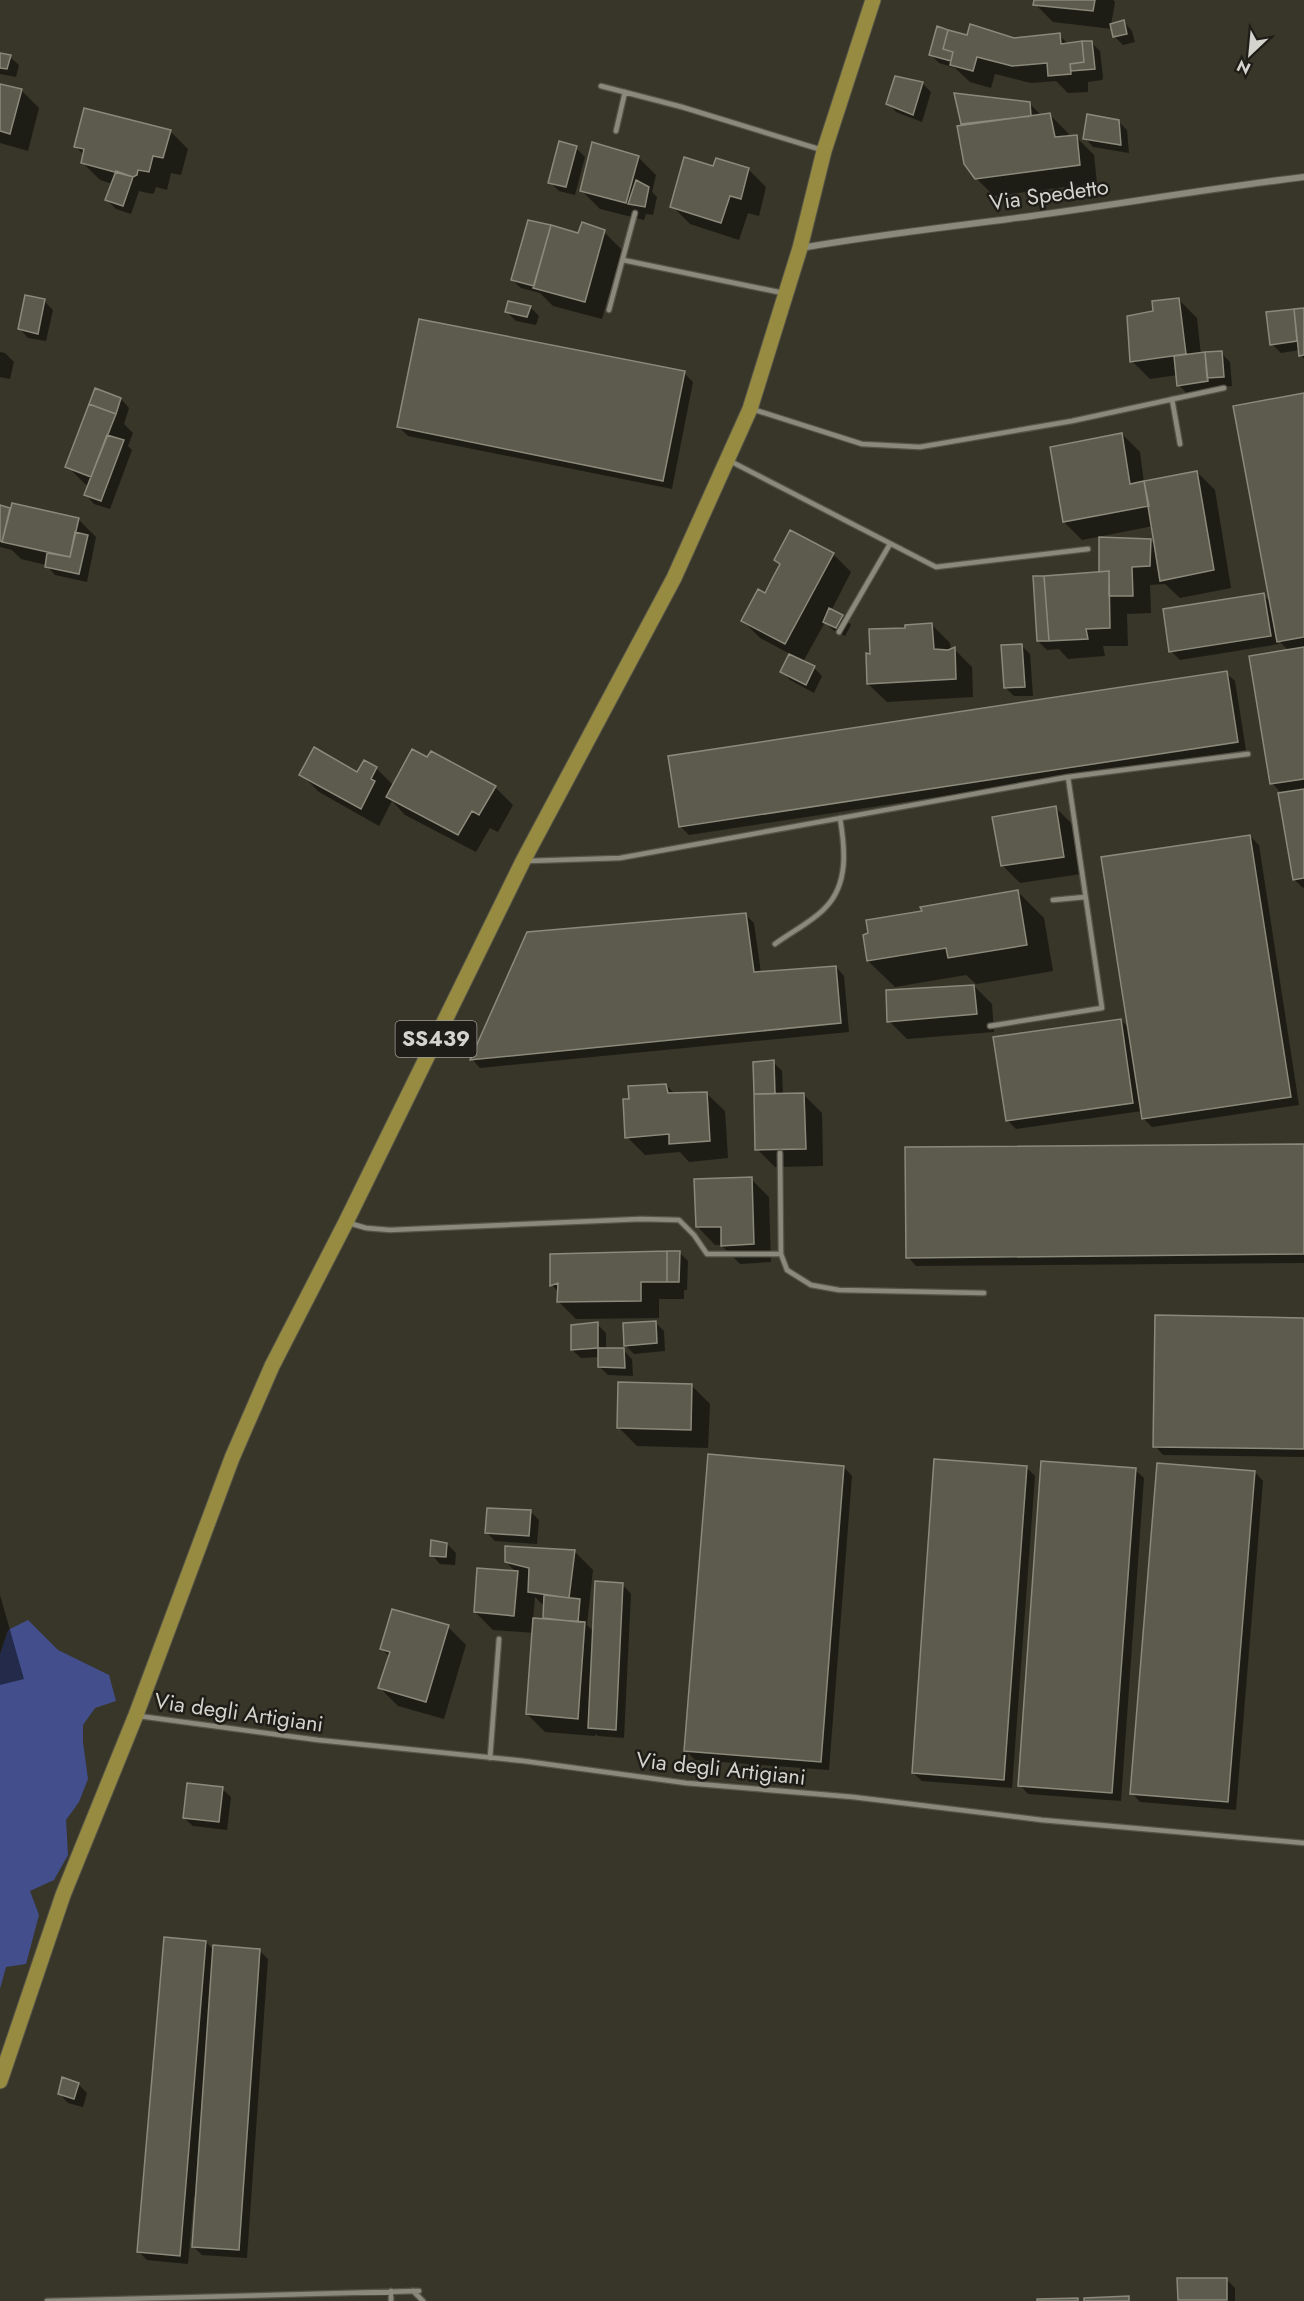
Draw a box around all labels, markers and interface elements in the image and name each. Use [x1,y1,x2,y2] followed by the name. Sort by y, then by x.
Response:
[1220,24,1280,84] north arrow
[1233,54,1254,80] text: N
[987,170,1111,218] street label: Via Spedetto
[396,1021,476,1057] road number: SS439
[152,1684,326,1740] street label: Via degli Artigiani
[635,1743,807,1793] street label: Via degli Artigiani

